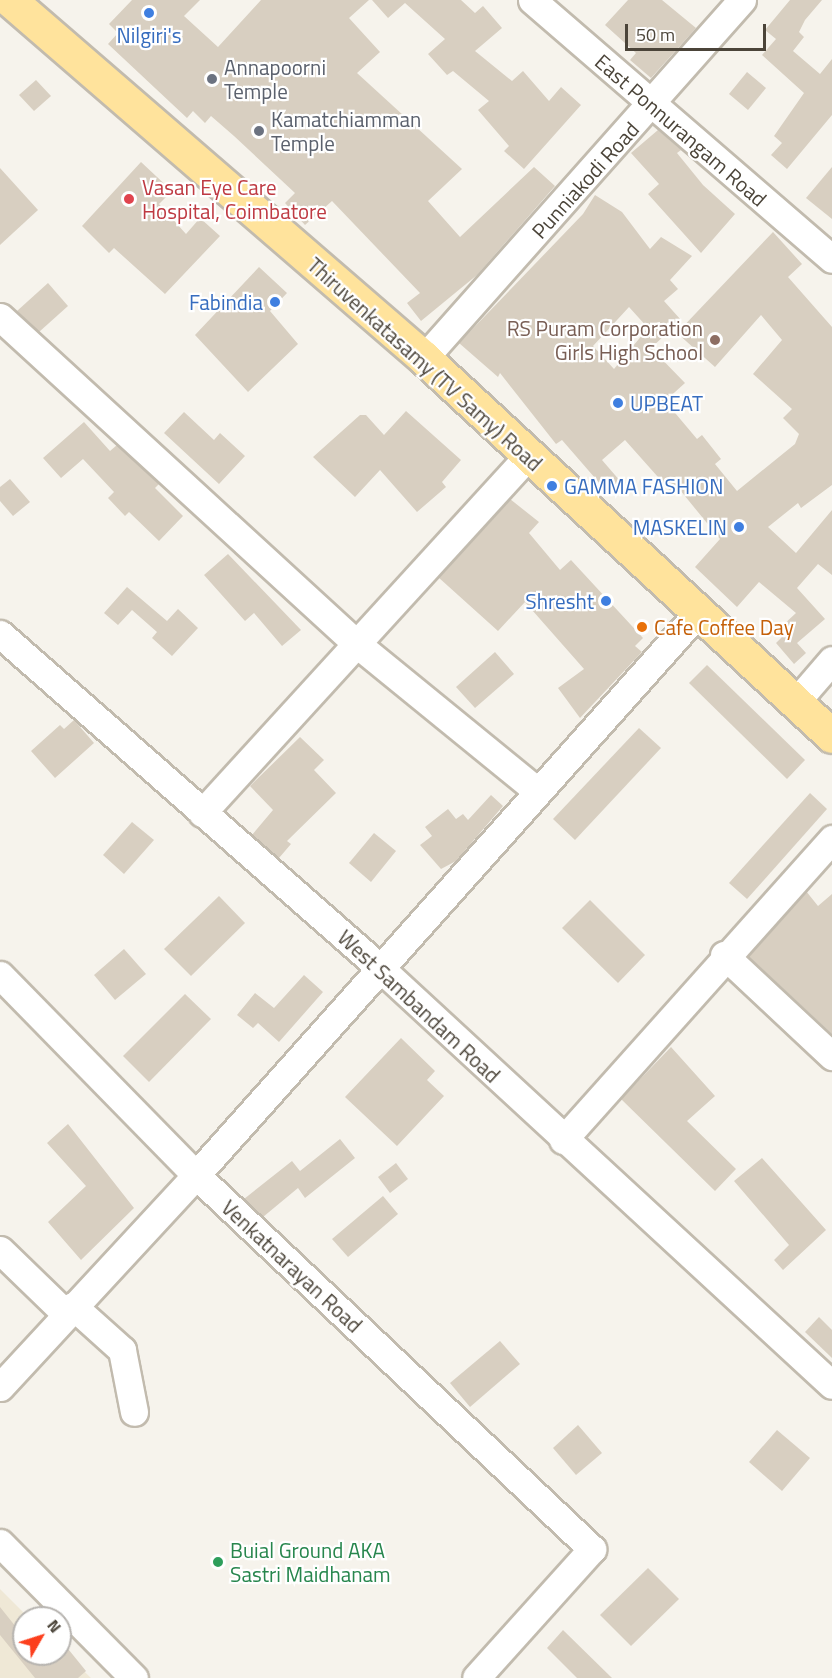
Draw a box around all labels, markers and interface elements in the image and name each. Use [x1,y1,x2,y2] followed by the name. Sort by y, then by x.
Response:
[142,6,156,20] marker: Nilgiri's
[628,12,769,50] scale bar
[636,21,675,48] text: 50 m
[117,22,181,48] place label: Nilgiri's
[590,49,772,211] street label: East Ponnurangam Road
[224,54,326,104] place label: Annapoorni Temple
[205,72,219,86] marker: Annapoorni Temple
[271,106,421,156] place label: Kamatchiamman Temple
[526,117,644,243] street label: Punniakodi Road
[252,124,266,138] marker: Kamatchiamman Temple
[142,174,327,224] place label: Vasan Eye Care Hospital, Coimbatore
[120,190,138,208] marker: Vasan Eye Care Hospital, Coimbatore
[303,252,547,476] street label: Thiruvenkatasamy (TV Samy) Road
[189,289,263,315] place label: Fabindia
[268,295,282,309] marker: Fabindia
[507,315,703,365] place label: RS Puram Corporation Girls High School
[708,333,722,347] marker: RS Puram Corporation Girls High School
[630,390,703,416] place label: UPBEAT
[611,396,625,410] marker: UPBEAT
[564,473,723,499] place label: GAMMA FASHION
[545,479,559,493] marker: GAMMA FASHION
[633,514,727,540] place label: MASKELIN
[732,520,746,534] marker: MASKELIN
[525,588,594,614] place label: Shresht
[599,594,613,608] marker: Shresht
[654,614,794,640] place label: Cafe Coffee Day
[635,620,649,634] marker: Cafe Coffee Day
[333,924,505,1088] street label: West Sambandam Road
[217,1195,367,1337] street label: Venkatnarayan Road
[230,1537,391,1587] place label: Buial Ground AKA Sastri Maidhanam
[211,1555,225,1569] marker: Buial Ground AKA Sastri Maidhanam
[12,1606,72,1666] north arrow
[42,1614,67,1638] text: N

